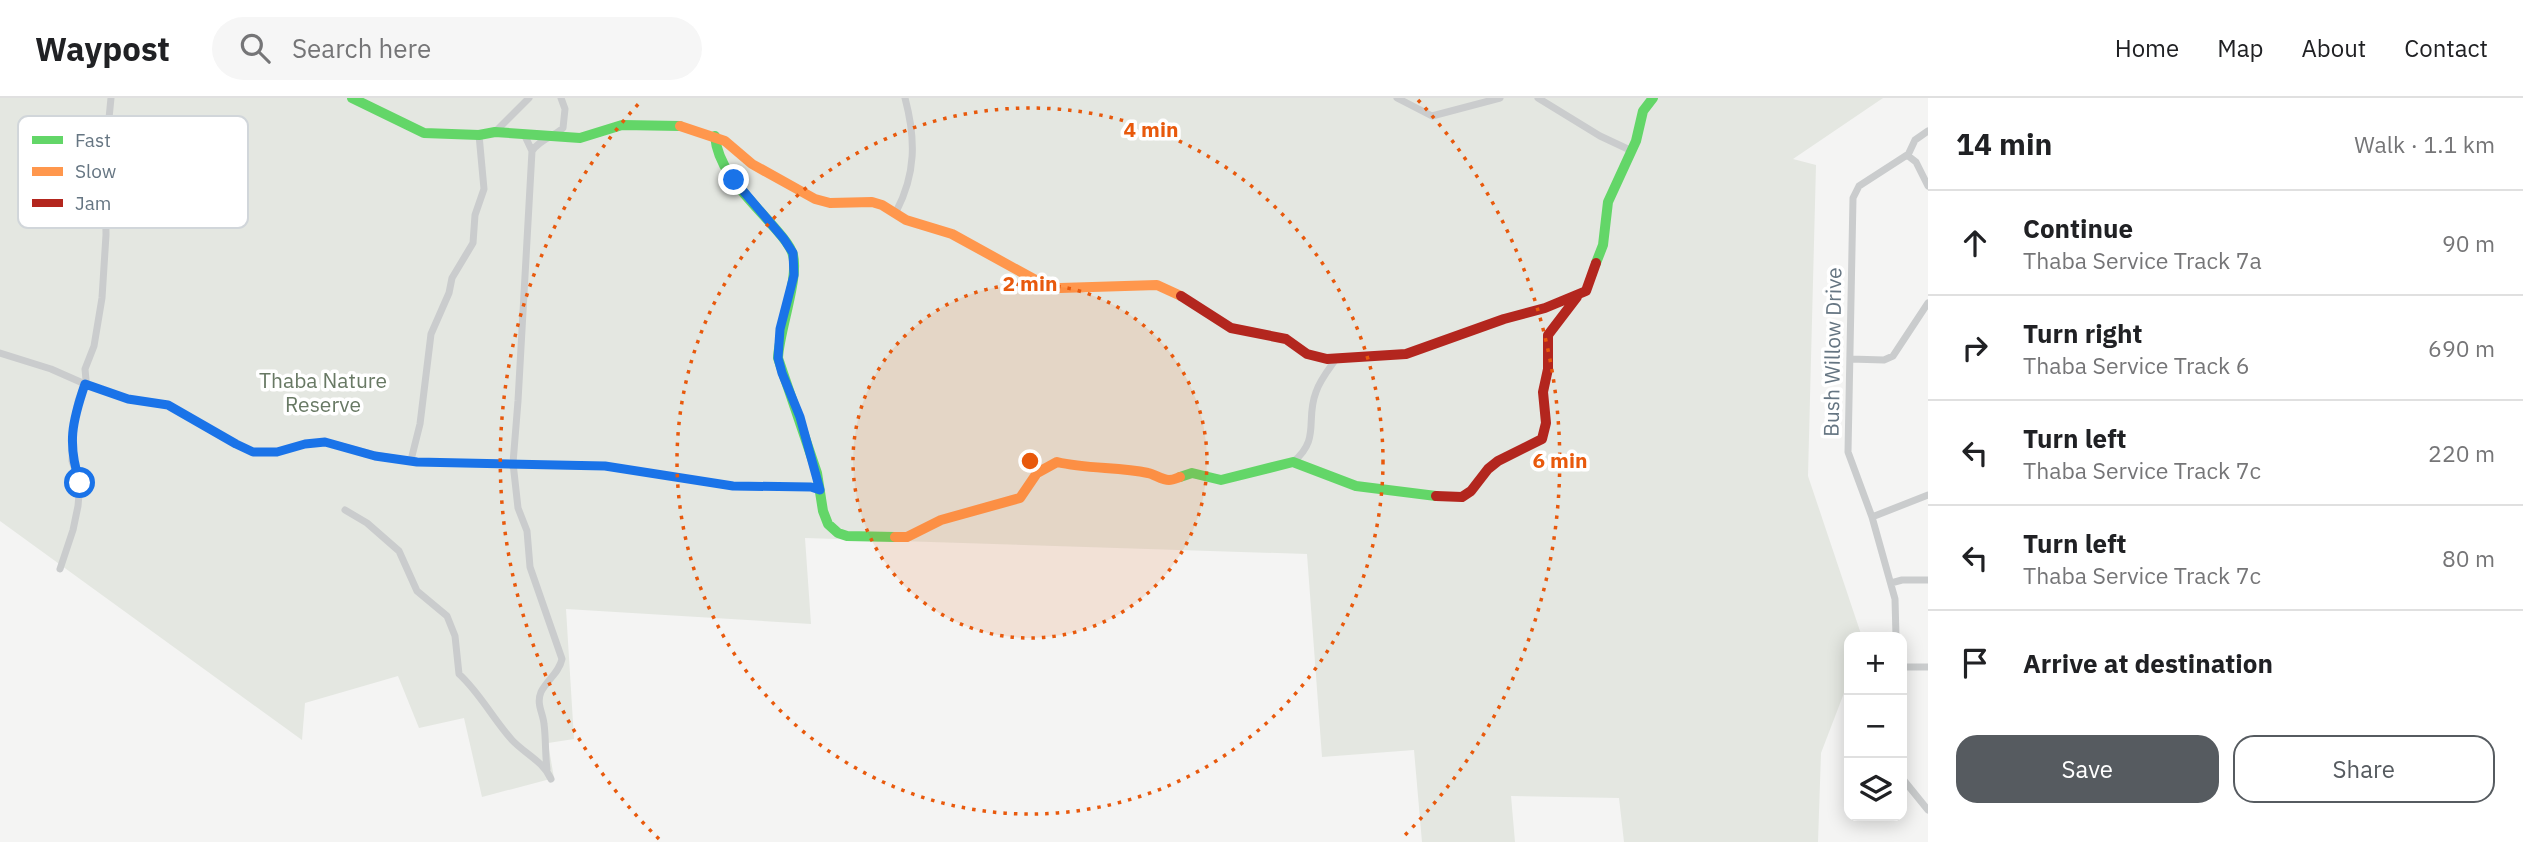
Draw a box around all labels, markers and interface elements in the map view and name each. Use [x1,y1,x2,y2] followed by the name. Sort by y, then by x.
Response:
[212,17,702,80] search box
[35,27,170,70] text: Waypost
[236,29,274,67] icon: search
[292,31,431,65] text: Search here
[2115,32,2179,64] text: Home
[2217,32,2263,64] text: Map
[2301,32,2366,64] text: About
[2404,32,2488,64] text: Contact
[1124,115,1178,143] text: 4 min
[18,116,248,228] legend
[1956,124,2052,163] text: 14 min
[75,128,111,152] text: Fast
[2354,129,2495,159] text: Walk · 1.1 km
[75,159,116,183] text: Slow
[718,164,749,195] route end
[75,191,111,215] text: Jam
[2023,211,2133,245] text: Continue
[1956,224,1994,262] icon: ahead
[2442,228,2495,258] text: 90 m
[2023,245,2262,275] text: Thaba Service Track 7a
[1817,267,1847,437] street label: Bush Willow Drive
[1003,269,1057,297] text: 2 min
[2023,316,2142,350] text: Turn right
[1956,329,1994,367] icon: right
[2428,333,2495,363] text: 690 m
[2023,350,2249,380] text: Thaba Service Track 6
[259,366,387,418] park label: Thaba Nature Reserve
[2023,421,2126,455] text: Turn left
[1956,434,1994,472] icon: left
[2428,438,2495,468] text: 220 m
[1533,446,1587,474] text: 6 min
[1018,449,1042,473] centre of rings
[2023,455,2261,485] text: Thaba Service Track 7c
[64,467,95,498] route start
[2023,526,2126,560] text: Turn left
[1956,539,1994,577] icon: left
[2442,543,2495,573] text: 80 m
[2023,560,2261,590] text: Thaba Service Track 7c
[1844,632,1907,821] map controls
[1844,632,1907,695] button: +
[1956,644,1994,682] icon: arrive
[2023,646,2273,680] text: Arrive at destination
[1844,695,1907,758] button: −
[1956,735,2219,803] button: Save
[2233,735,2495,803] button: Share
[1844,758,1907,821] button: layers

